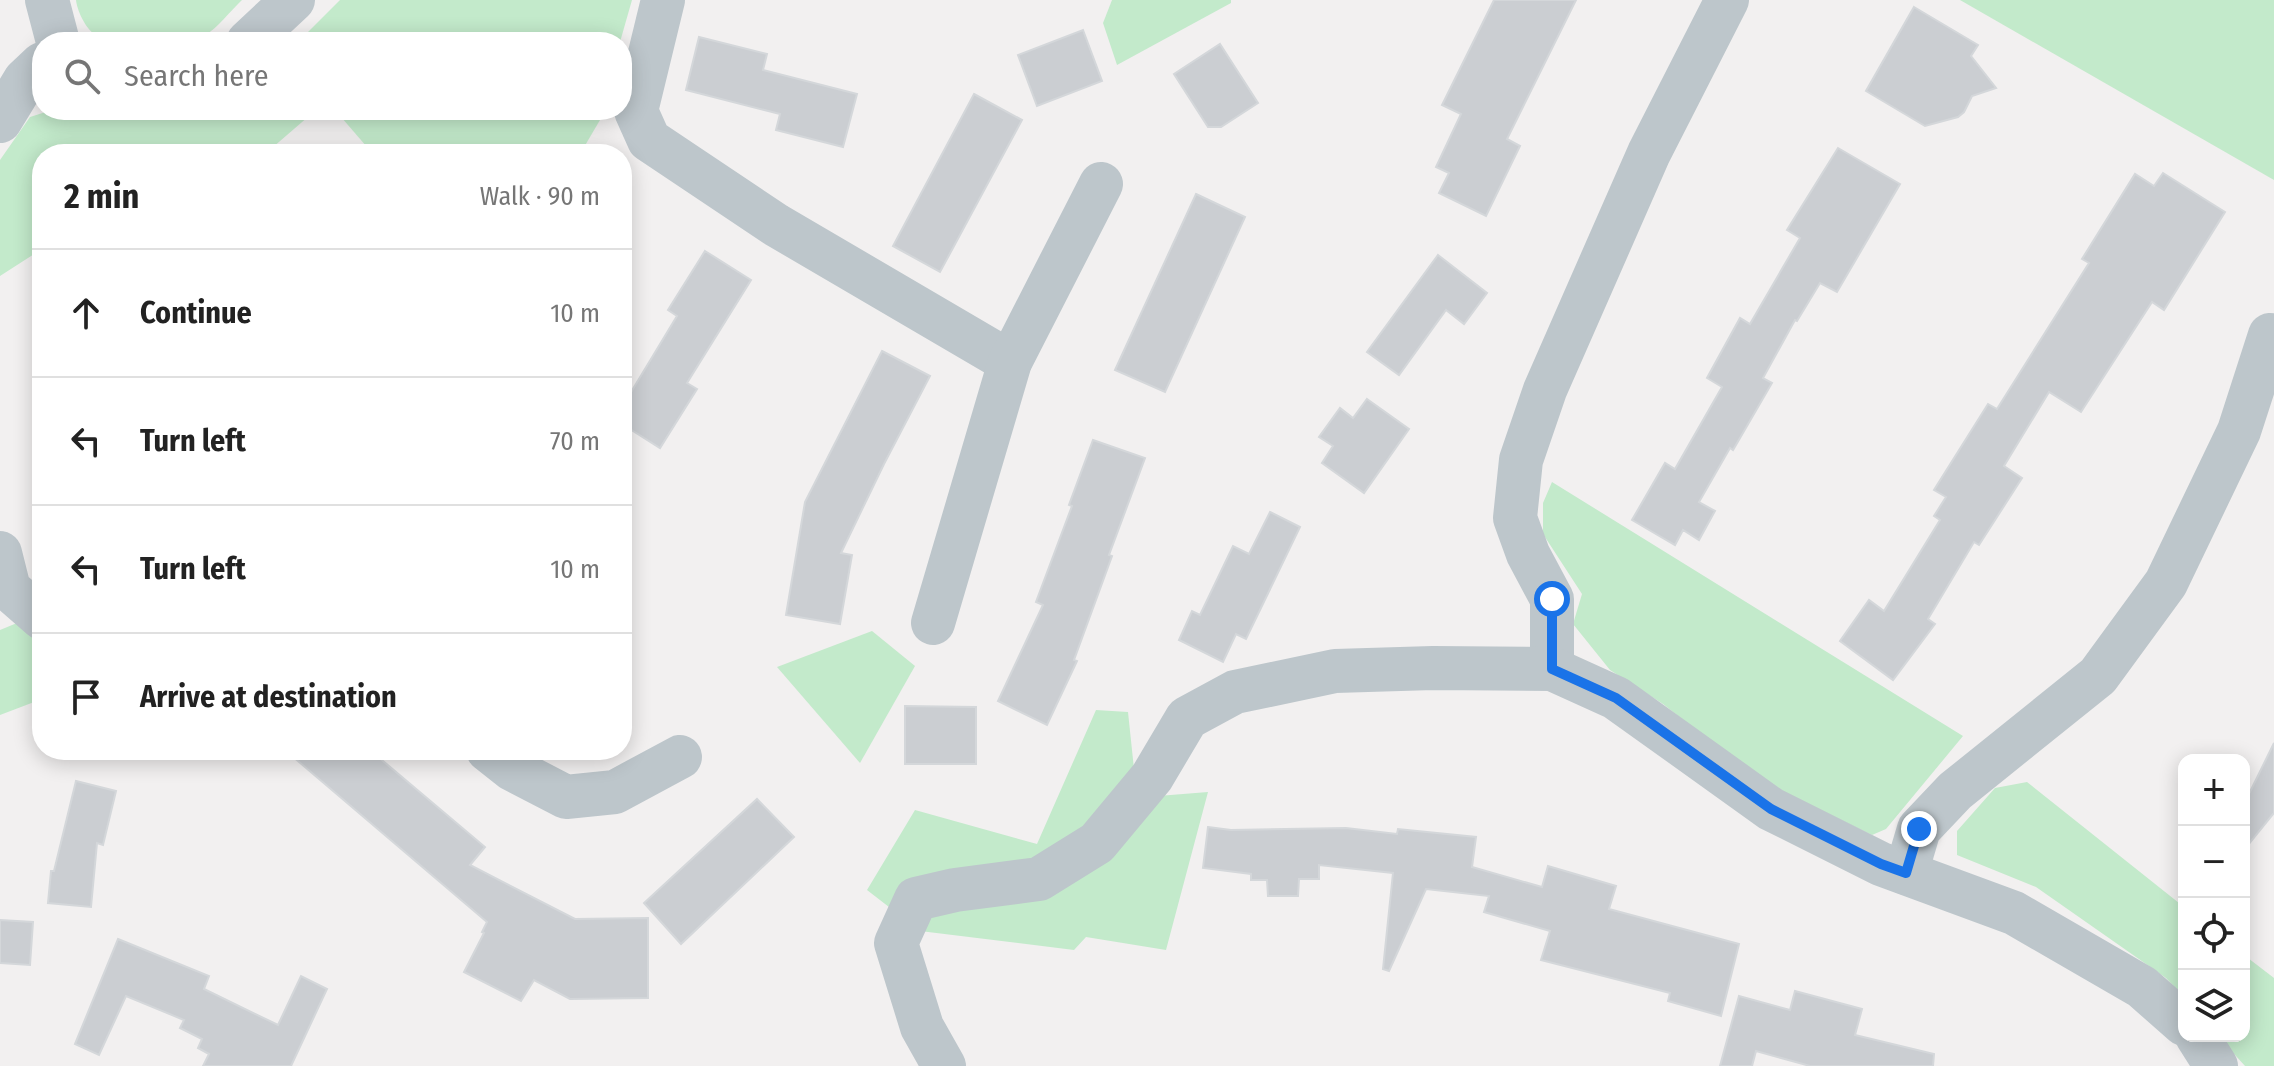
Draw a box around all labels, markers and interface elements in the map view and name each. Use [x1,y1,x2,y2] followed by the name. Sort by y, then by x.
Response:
[32,32,632,120] search box
[60,54,104,98] icon: search
[124,58,269,94] text: Search here
[64,176,139,217] text: 2 min
[480,181,600,212] text: Walk · 90 m
[64,291,108,335] icon: ahead
[140,295,252,331] text: Continue
[550,298,600,329] text: 10 m
[64,419,108,463] icon: left
[140,423,246,459] text: Turn left
[550,426,600,457] text: 70 m
[64,547,108,591] icon: left
[140,551,246,587] text: Turn left
[550,554,600,585] text: 10 m
[1534,581,1570,617] route start
[64,675,108,719] icon: arrive
[140,679,397,715] text: Arrive at destination
[2178,754,2250,1042] map controls
[2178,754,2250,826] button: +
[1901,811,1937,847] route end
[2178,826,2250,898] button: −
[2178,898,2250,970] button: locate
[2178,970,2250,1042] button: layers

